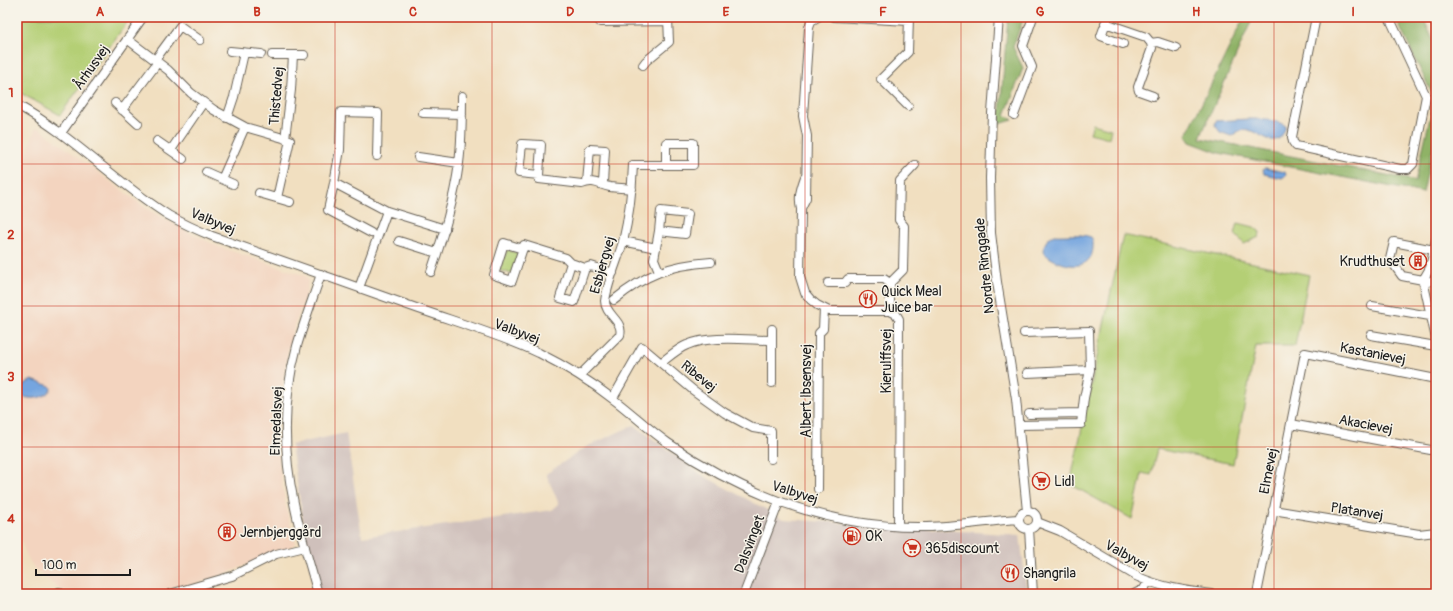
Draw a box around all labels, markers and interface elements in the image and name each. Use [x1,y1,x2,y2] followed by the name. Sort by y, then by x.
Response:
[96,4,105,20] text: A
[253,4,261,20] text: B
[409,4,417,20] text: C
[566,4,574,20] text: D
[723,4,730,20] text: E
[879,4,887,20] text: F
[1036,4,1045,20] text: G
[1192,4,1200,20] text: H
[1351,4,1355,20] text: I
[68,40,113,93] street label: Århusvej
[265,66,288,126] street label: Thistedvej
[8,85,14,101] text: 1
[188,204,238,239] street label: Valbyvej
[971,217,998,315] street label: Nordre Ringgade
[7,227,15,243] text: 2
[586,234,619,296] street label: Esbjergvej
[1408,251,1428,271] building icon: Krudthuset
[1340,253,1405,270] place label: Krudthuset
[881,283,942,316] place label: Quick Meal Juice bar
[858,289,878,309] restaurant icon: Quick Meal Juice bar
[492,315,542,348] street label: Valbyvej
[878,328,895,394] street label: Kierulffsvej
[1339,339,1407,368] street label: Kastanievej
[798,344,815,438] street label: Albert Ibsensvej
[677,357,720,396] street label: Ribevej
[7,369,15,385] text: 3
[267,386,286,456] street label: Elmedalsvej
[1338,411,1394,438] street label: Akacievej
[1256,447,1281,495] street label: Elmevej
[1031,471,1051,491] supermarket icon: Lidl
[1054,473,1075,490] place label: Lidl
[770,477,820,508] street label: Valbyvej
[1329,499,1385,524] street label: Platanvej
[7,511,15,527] text: 4
[731,512,768,576] street label: Dalsvinget
[217,522,237,542] building icon: Jernbjerggård
[240,524,322,541] place label: Jernbjerggård
[842,526,862,546] fuel station icon: OK
[865,528,883,545] place label: OK
[1102,536,1152,574] street label: Valbyvej
[902,538,922,558] supermarket icon: 365discount
[925,540,1000,557] place label: 365discount
[36,551,130,577] scale bar
[42,558,77,573] text: 100 m
[1000,563,1020,583] restaurant icon: Shangrila
[1023,565,1076,582] place label: Shangrila

